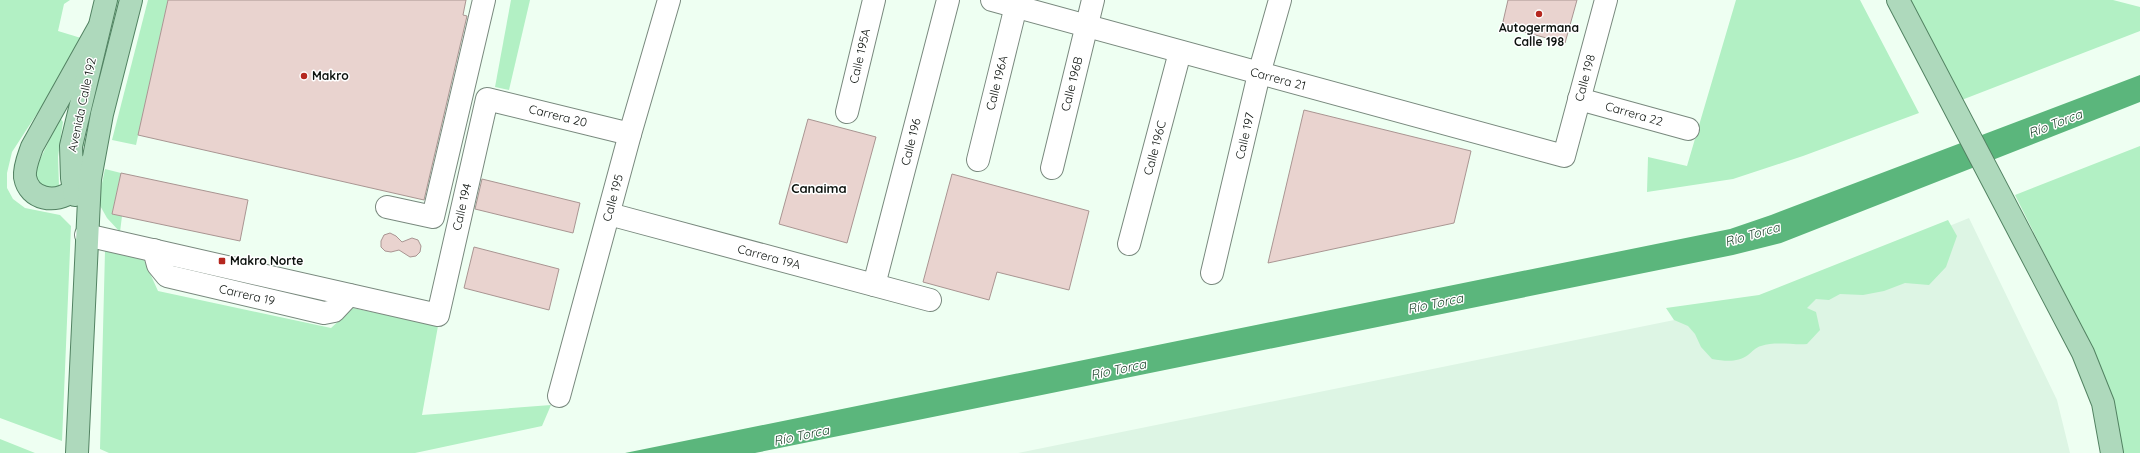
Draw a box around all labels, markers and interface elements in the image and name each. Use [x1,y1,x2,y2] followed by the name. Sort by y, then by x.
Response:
[1534,9,1544,19] marker: Autogermana Calle 198
[1499,20,1579,49] place label: Autogermana Calle 198
[846,27,873,85] street label: Calle 195A
[1571,53,1598,103] street label: Calle 198
[982,54,1011,112] street label: Calle 196A
[1057,55,1086,113] street label: Calle 196B
[64,56,99,153] street label: Avenida Calle 192
[1249,64,1308,93] street label: Carrera 21
[312,68,349,83] place label: Makro
[299,71,309,81] marker: Makro
[1604,98,1665,129] street label: Carrera 22
[527,101,589,130] street label: Carrera 20
[2026,105,2085,141] water label: Río Torca
[1232,111,1257,161] street label: Calle 197
[897,116,924,167] street label: Calle 196
[1140,119,1169,177] street label: Calle 196C
[599,173,626,223] street label: Calle 195
[791,180,847,196] district label: Canaima
[449,182,474,232] street label: Calle 194
[1723,218,1782,249] water label: Río Torca
[736,241,803,272] street label: Carrera 19A
[230,253,303,268] place label: Makro Norte
[217,256,227,266] marker: Makro Norte
[218,281,277,308] street label: Carrera 19
[1406,289,1465,317] water label: Río Torca
[1089,355,1148,383] water label: Río Torca
[772,421,831,449] water label: Río Torca

